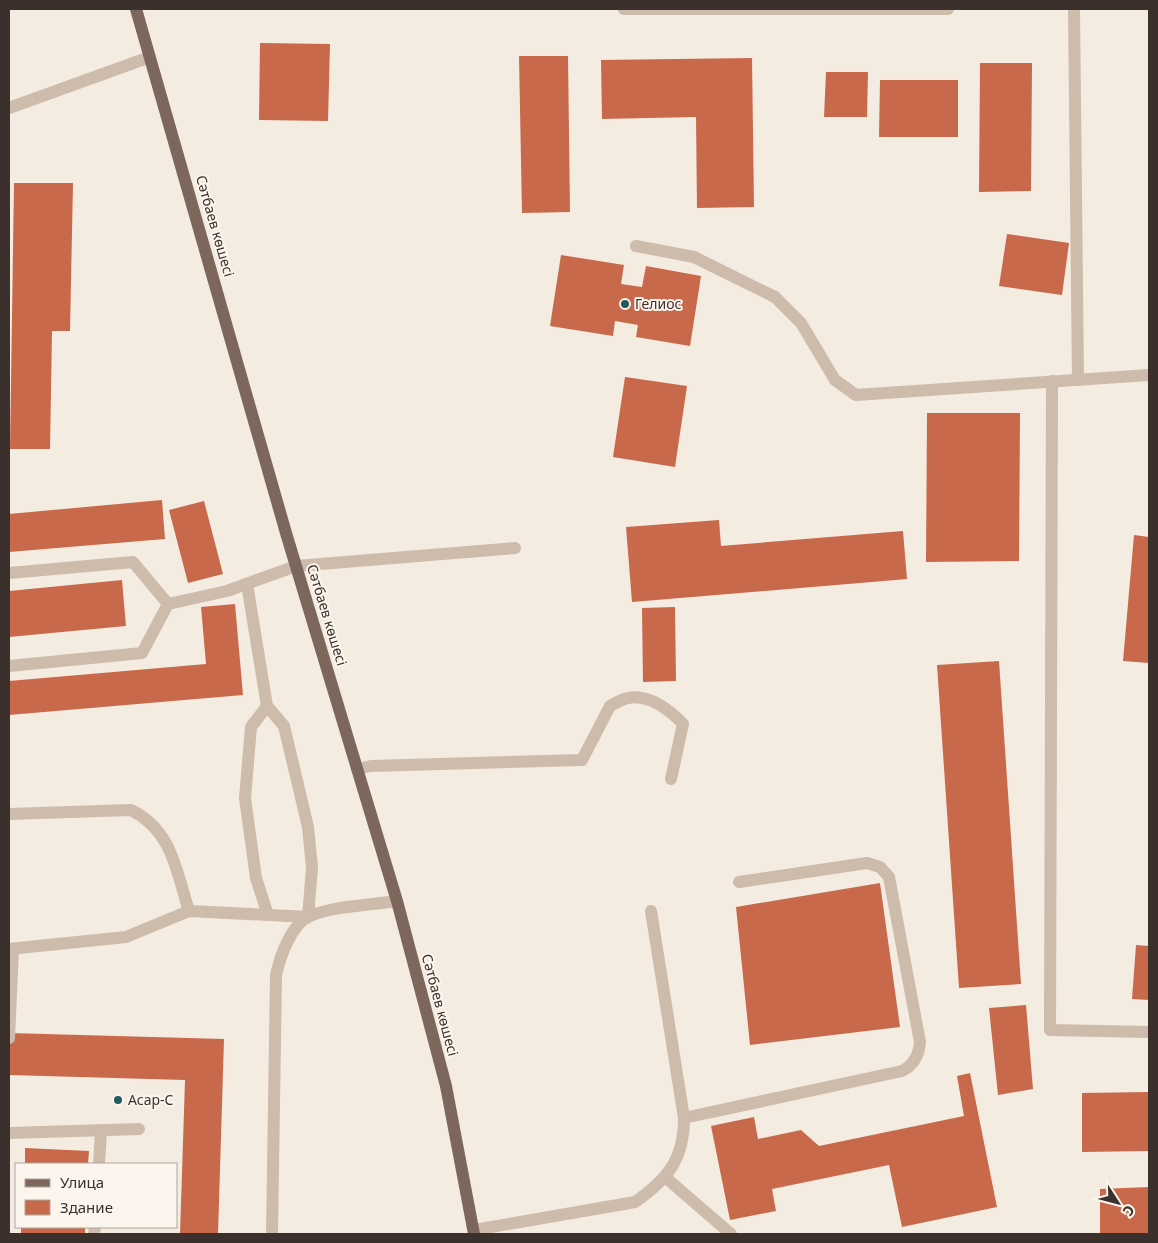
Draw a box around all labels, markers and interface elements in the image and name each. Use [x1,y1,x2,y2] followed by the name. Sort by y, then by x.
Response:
[192,173,239,279] street label: Сәтбаев көшесі
[635,294,682,313] place label: Гелиос
[619,298,631,310] marker: Гелиос
[303,562,352,668] street label: Сәтбаев көшесі
[418,952,463,1058] street label: Сәтбаев көшесі
[128,1090,173,1109] place label: Асар-С
[112,1094,124,1106] marker: Асар-С
[15,1163,178,1228] legend
[60,1172,104,1192] text: Улица
[1093,1178,1143,1228] north arrow
[60,1197,113,1217] text: Здание
[1119,1202,1139,1220] text: С

